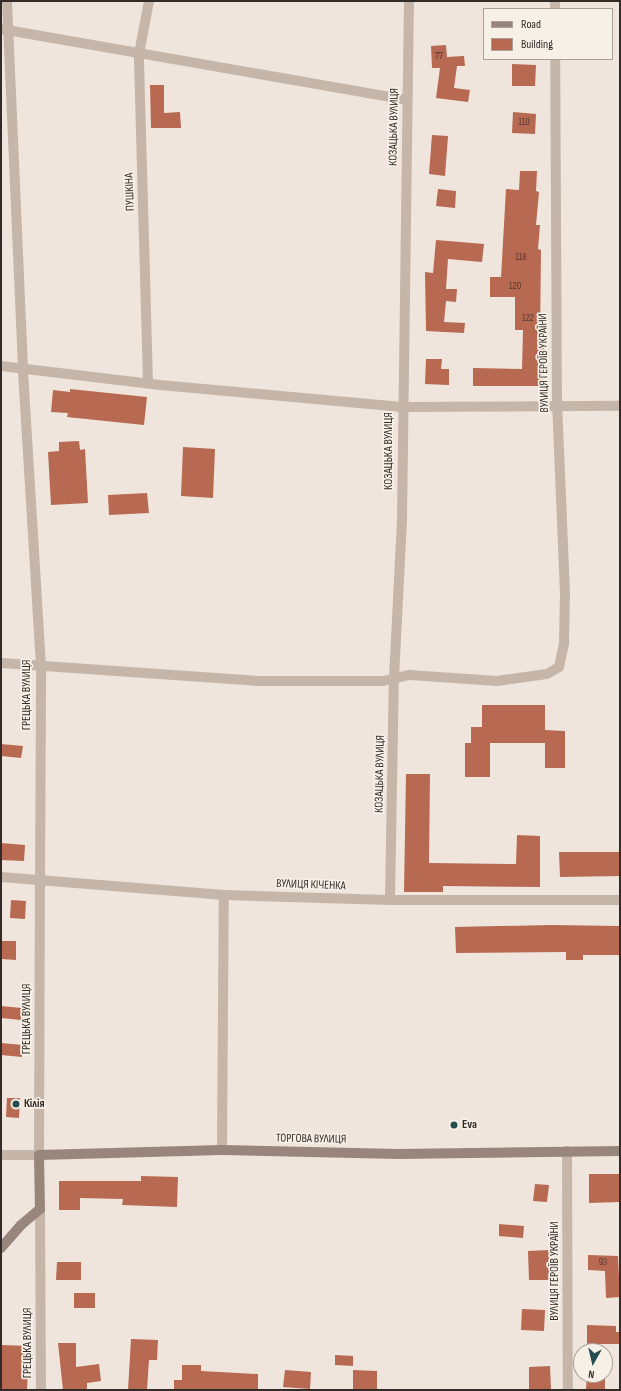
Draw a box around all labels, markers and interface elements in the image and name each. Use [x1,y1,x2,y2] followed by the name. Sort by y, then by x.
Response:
[483,8,613,60] legend
[521,17,541,32] text: Road
[521,37,553,52] text: Building
[435,51,443,63] house number: 77
[386,88,402,166] street label: КОЗАЦЬКА ВУЛИЦЯ
[518,117,530,129] house number: 110
[122,173,138,211] street label: ПУШКІНА
[515,252,527,264] house number: 118
[509,281,521,293] house number: 120
[522,313,534,325] house number: 122
[536,313,552,413] street label: ВУЛИЦЯ ГЕРОЇВ УКРАЇНИ
[382,412,396,490] street label: КОЗАЦЬКА ВУЛИЦЯ
[20,660,34,730] street label: ГРЕЦЬКА ВУЛИЦЯ
[372,735,388,813] street label: КОЗАЦЬКА ВУЛИЦЯ
[276,877,346,893] street label: ВУЛИЦЯ КІЧЕНКА
[20,984,34,1054] street label: ГРЕЦЬКА ВУЛИЦЯ
[24,1097,44,1111] place label: Кілія
[11,1099,21,1109] marker: Кілія
[462,1118,477,1132] place label: Eva
[449,1120,459,1130] marker: Eva
[276,1131,346,1147] street label: ТОРГОВА ВУЛИЦЯ
[548,1221,562,1321] street label: ВУЛИЦЯ ГЕРОЇВ УКРАЇНИ
[599,1257,607,1269] house number: 93
[21,1308,35,1378] street label: ГРЕЦЬКА ВУЛИЦЯ
[573,1343,613,1383] north arrow
[588,1368,595,1381] text: N

